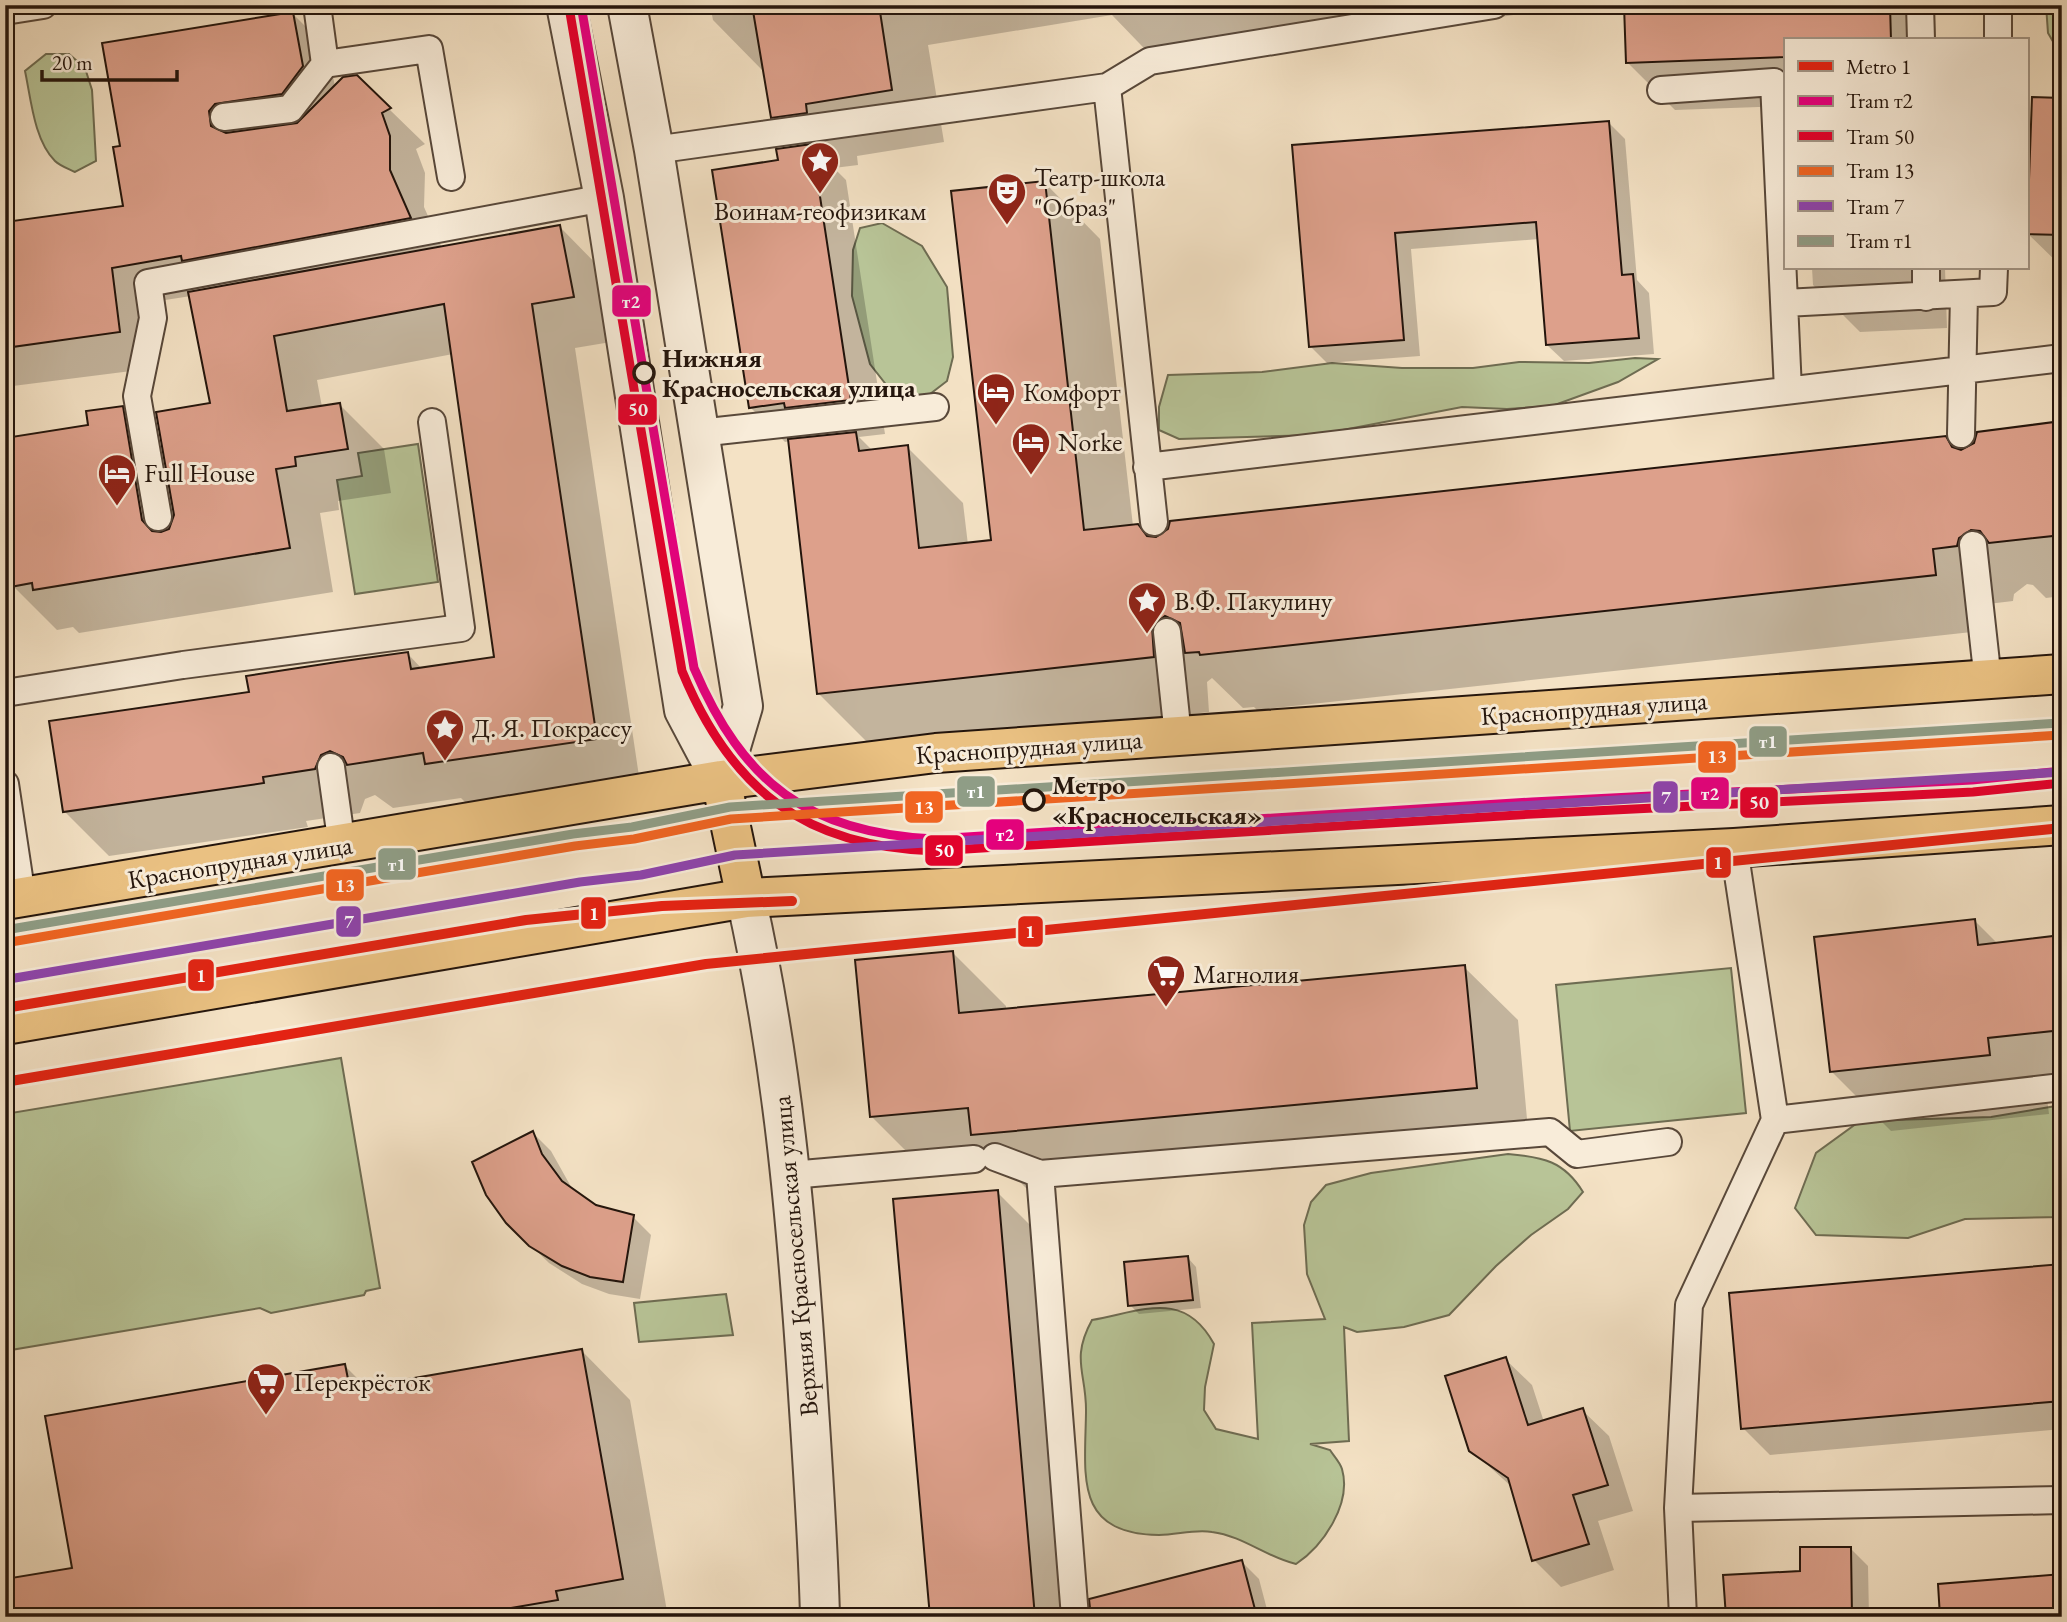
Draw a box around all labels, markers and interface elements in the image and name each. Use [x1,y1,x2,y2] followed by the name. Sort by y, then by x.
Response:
[42,38,177,82] scale bar
[1784,38,2028,270] legend
[52,49,93,76] text: 20 m
[1846,53,1911,80] text: Metro 1
[1846,87,1913,114] text: Tram т2
[1846,123,1914,150] text: Tram 50
[799,140,841,195] place icon: Воинам-геофизикам
[1846,157,1914,184] text: Tram 13
[1034,160,1166,224] place label: Театр-школа "Образ"
[986,171,1028,226] theatre icon: Театр-школа "Образ"
[1846,193,1905,220] text: Tram 7
[714,194,926,228] place label: Воинам-геофизикам
[1846,227,1913,254] text: Tram т1
[611,284,652,318] line badge: т2
[622,289,640,314] text: т2
[662,341,916,405] place label: Нижняя Красносельская улица
[633,362,655,384] marker: Нижняя Красносельская улица
[975,371,1017,426] hotel icon: Комфорт
[1023,375,1121,409] place label: Комфорт
[617,393,658,426] line badge: 50
[628,397,648,422] text: 50
[1010,421,1052,476] hotel icon: Norke
[1058,425,1122,459] place label: Norke
[96,452,138,507] hotel icon: Full House
[144,456,255,490] place label: Full House
[1126,580,1168,635] place icon: В.Ф. Пакулину
[1174,584,1333,618] place label: В.Ф. Пакулину
[1480,683,1709,733] street label: Краснопрудная улица
[424,707,466,762] place icon: Д. Я. Покрассу
[472,711,632,745] place label: Д. Я. Покрассу
[915,722,1144,772] street label: Краснопрудная улица
[1748,725,1788,758] line badge: т1
[1759,729,1777,754] text: т1
[1697,740,1737,774] line badge: 13
[1707,744,1727,769] text: 13
[1052,768,1262,832] place label: Метро «Красносельская»
[956,775,996,808] line badge: т1
[1690,776,1730,810] line badge: т2
[967,779,985,804] text: т1
[1652,780,1679,814] line badge: 7
[1701,781,1719,806] text: т2
[1661,785,1672,810] text: 7
[1739,786,1779,819] line badge: 50
[1023,789,1045,811] marker: Метро «Красносельская»
[904,790,944,824] line badge: 13
[1749,790,1769,815] text: 50
[914,795,934,820] text: 13
[985,818,1025,851] line badge: т2
[996,822,1014,847] text: т2
[125,827,355,897] street label: Краснопрудная улица
[924,834,964,867] line badge: 50
[934,838,954,863] text: 50
[1705,846,1732,879] line badge: 1
[377,847,417,881] line badge: т1
[1713,850,1723,875] text: 1
[388,852,406,877] text: т1
[325,868,365,902] line badge: 13
[335,873,355,898] text: 13
[580,896,607,930] line badge: 1
[589,901,599,926] text: 1
[335,905,362,938] line badge: 7
[344,909,355,934] text: 7
[1017,915,1044,948] line badge: 1
[1025,919,1035,944] text: 1
[1145,953,1187,1008] supermarket icon: Магнолия
[1193,957,1299,991] place label: Магнолия
[187,958,215,992] line badge: 1
[196,963,206,988] text: 1
[764,1094,826,1418] street label: Верхняя Красносельская улица
[245,1361,287,1416] supermarket icon: Перекрёсток
[293,1365,431,1399] place label: Перекрёсток

